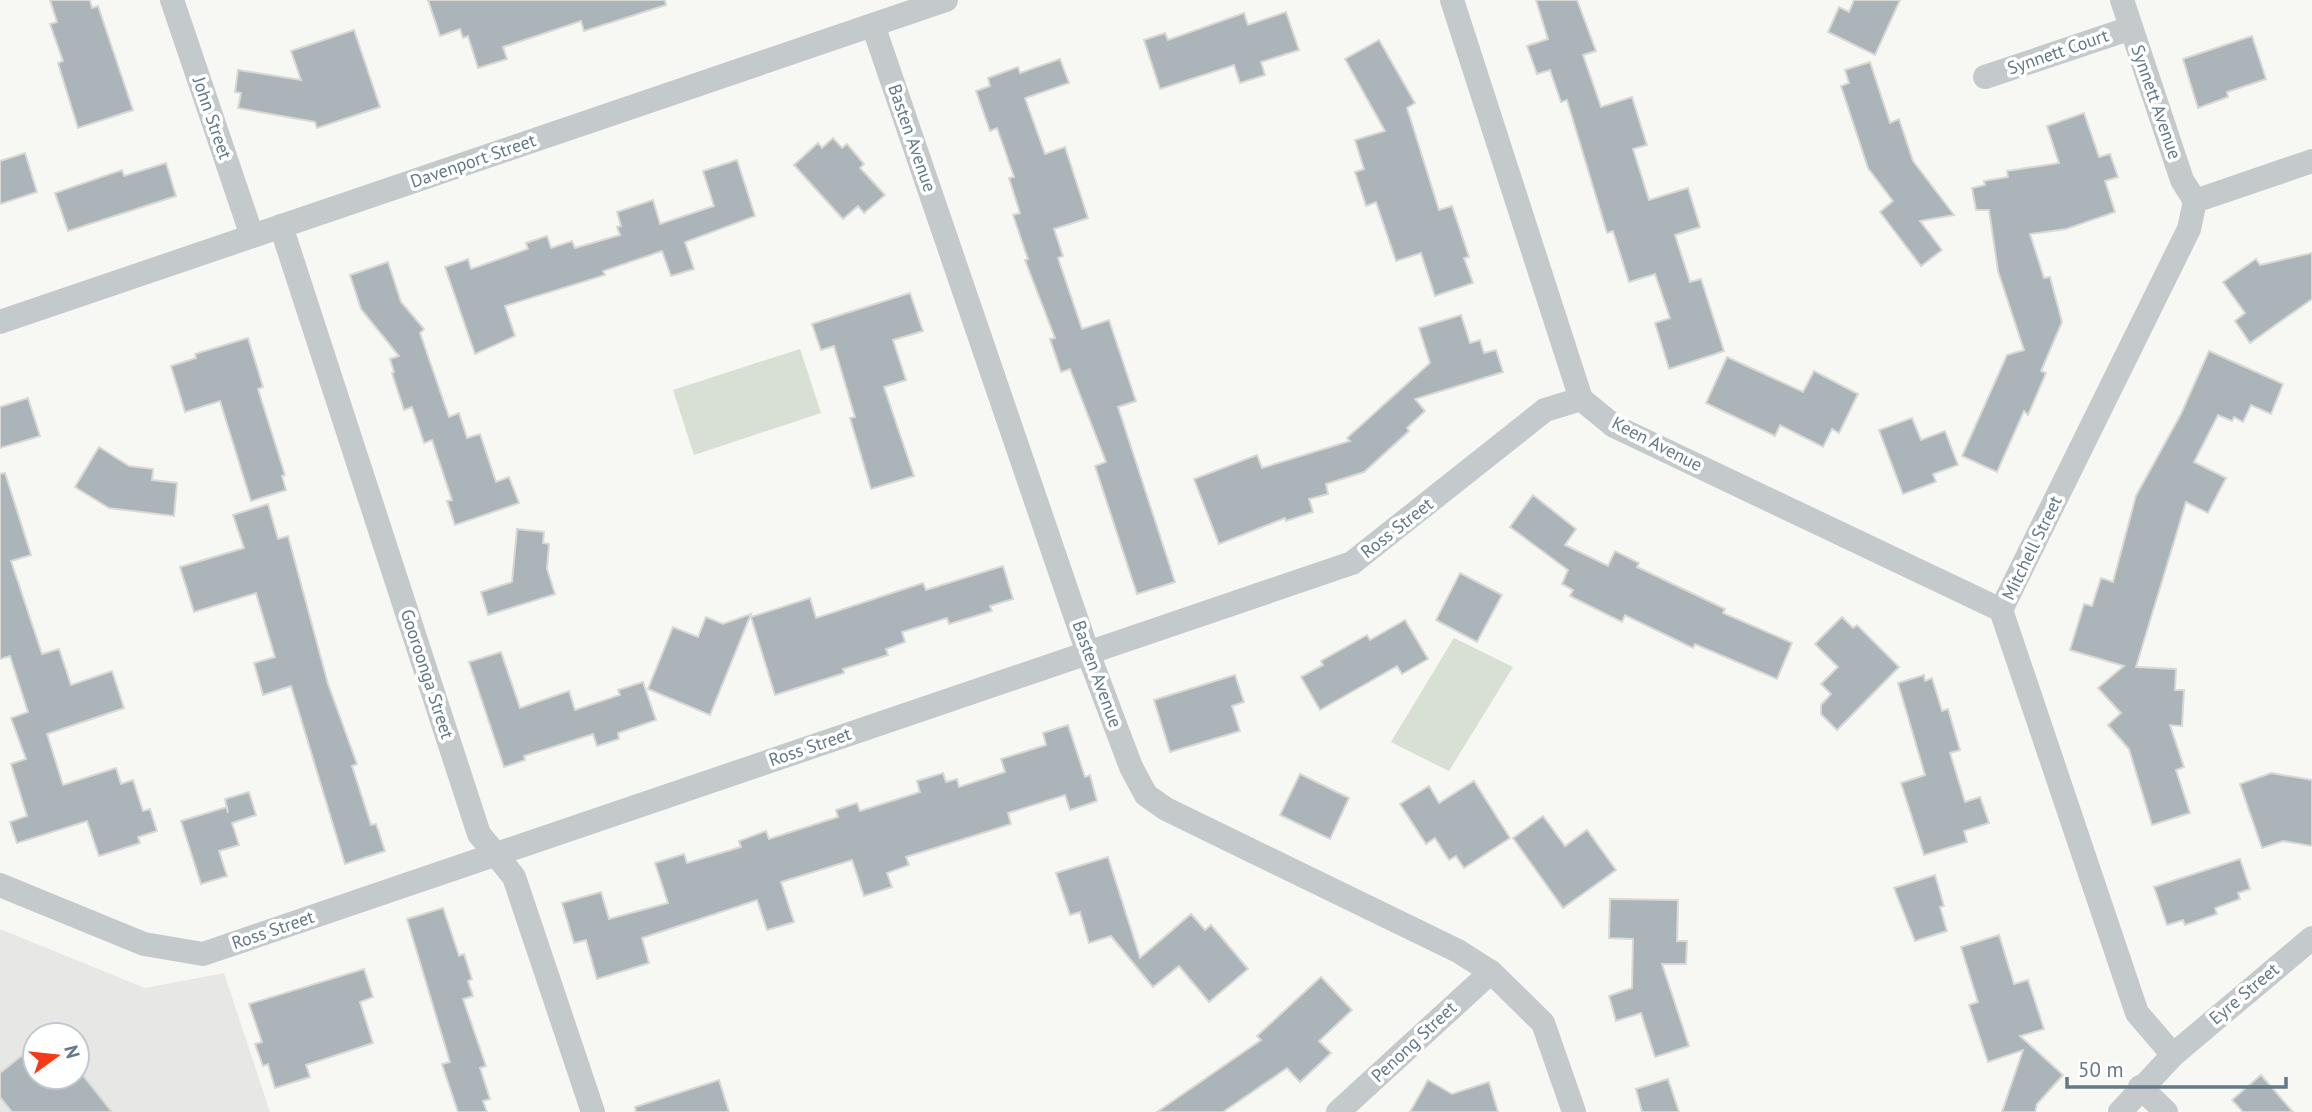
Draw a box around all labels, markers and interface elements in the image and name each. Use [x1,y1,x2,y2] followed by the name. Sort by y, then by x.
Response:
[2004,23,2111,80] street label: Synnett Court
[2126,42,2187,162] street label: Synnett Avenue
[187,73,237,162] street label: John Street
[883,81,942,195] street label: Basten Avenue
[407,128,539,193] street label: Davenport Street
[1608,411,1706,476] street label: Keen Avenue
[1356,492,1437,563] street label: Ross Street
[1996,492,2067,604] street label: Mitchell Street
[396,606,459,742] street label: Gooroonga Street
[1067,617,1127,731] street label: Basten Avenue
[766,722,854,771] street label: Ross Street
[229,905,317,954] street label: Ross Street
[2204,958,2283,1029] street label: Eyre Street
[1366,996,1461,1087] street label: Penong Street
[21,1021,91,1091] north arrow
[59,1042,86,1061] text: N
[2067,1046,2286,1090] scale bar
[2078,1056,2124,1083] text: 50 m

